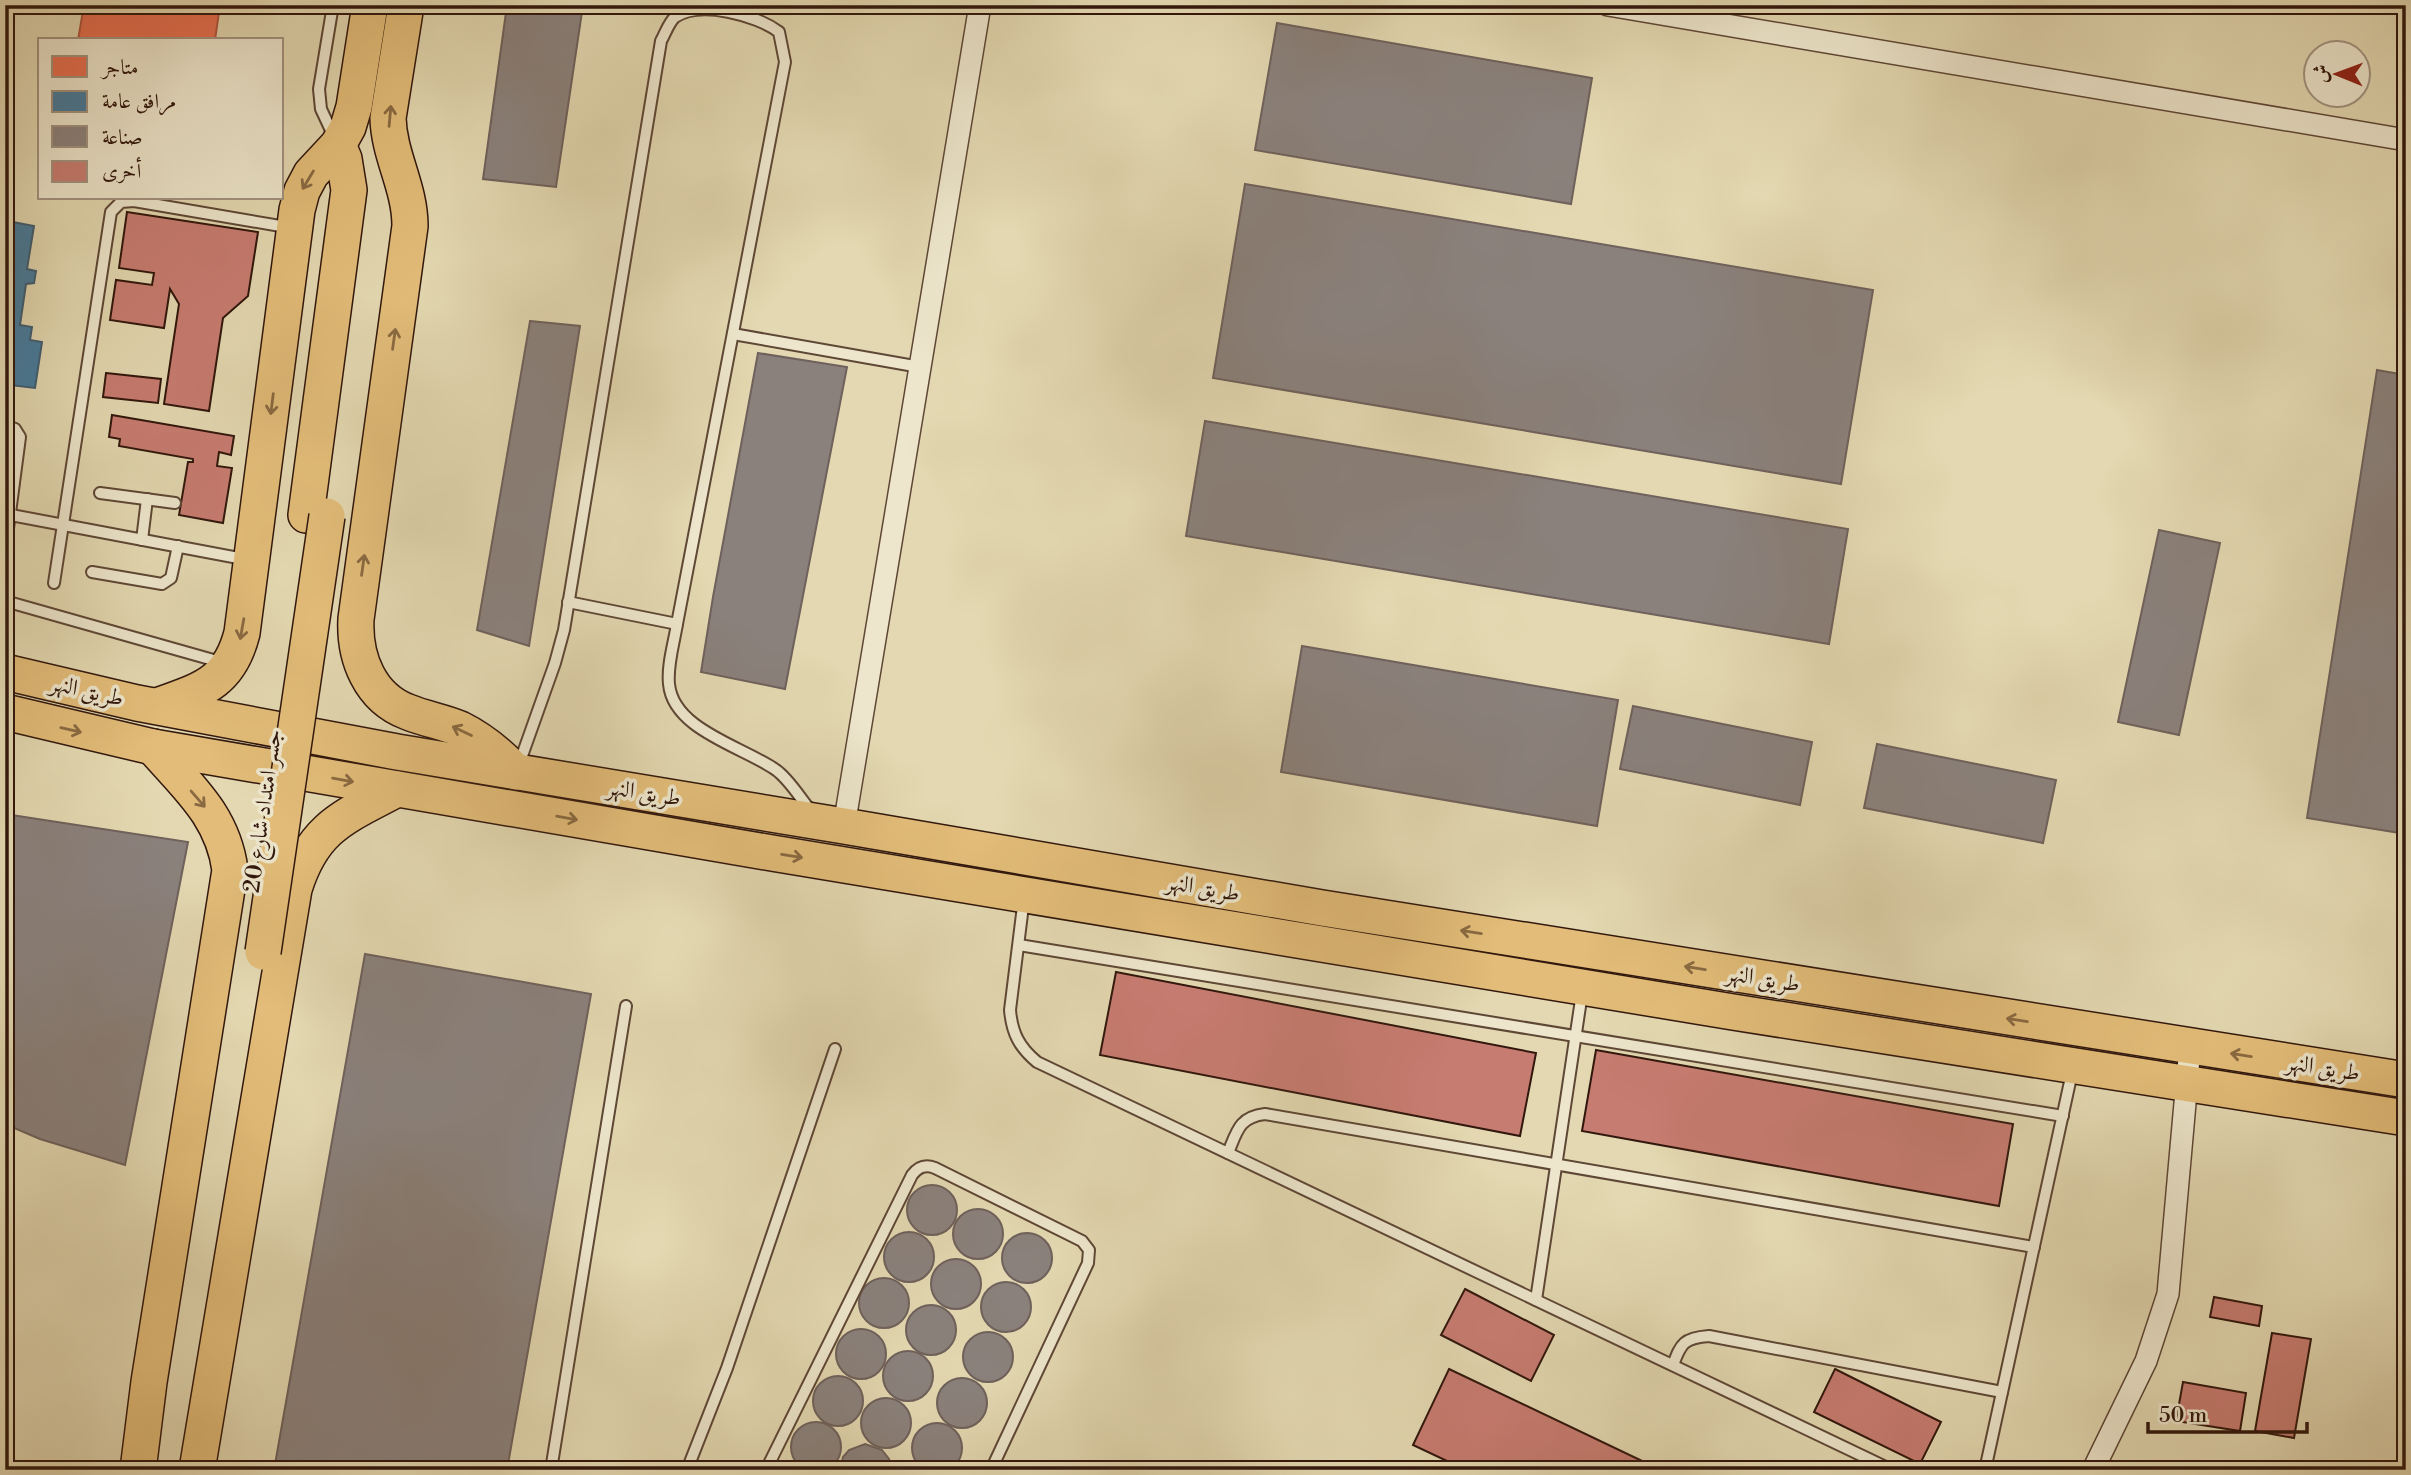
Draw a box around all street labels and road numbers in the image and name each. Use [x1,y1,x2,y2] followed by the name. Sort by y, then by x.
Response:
[46,669,126,713] street label: طريق النهر
[238,727,293,895] street label: جسر امتداد شارع 20
[603,773,683,813] street label: طريق النهر
[1162,867,1242,908] street label: طريق النهر
[1722,959,1802,999] street label: طريق النهر
[2282,1048,2362,1088] street label: طريق النهر

